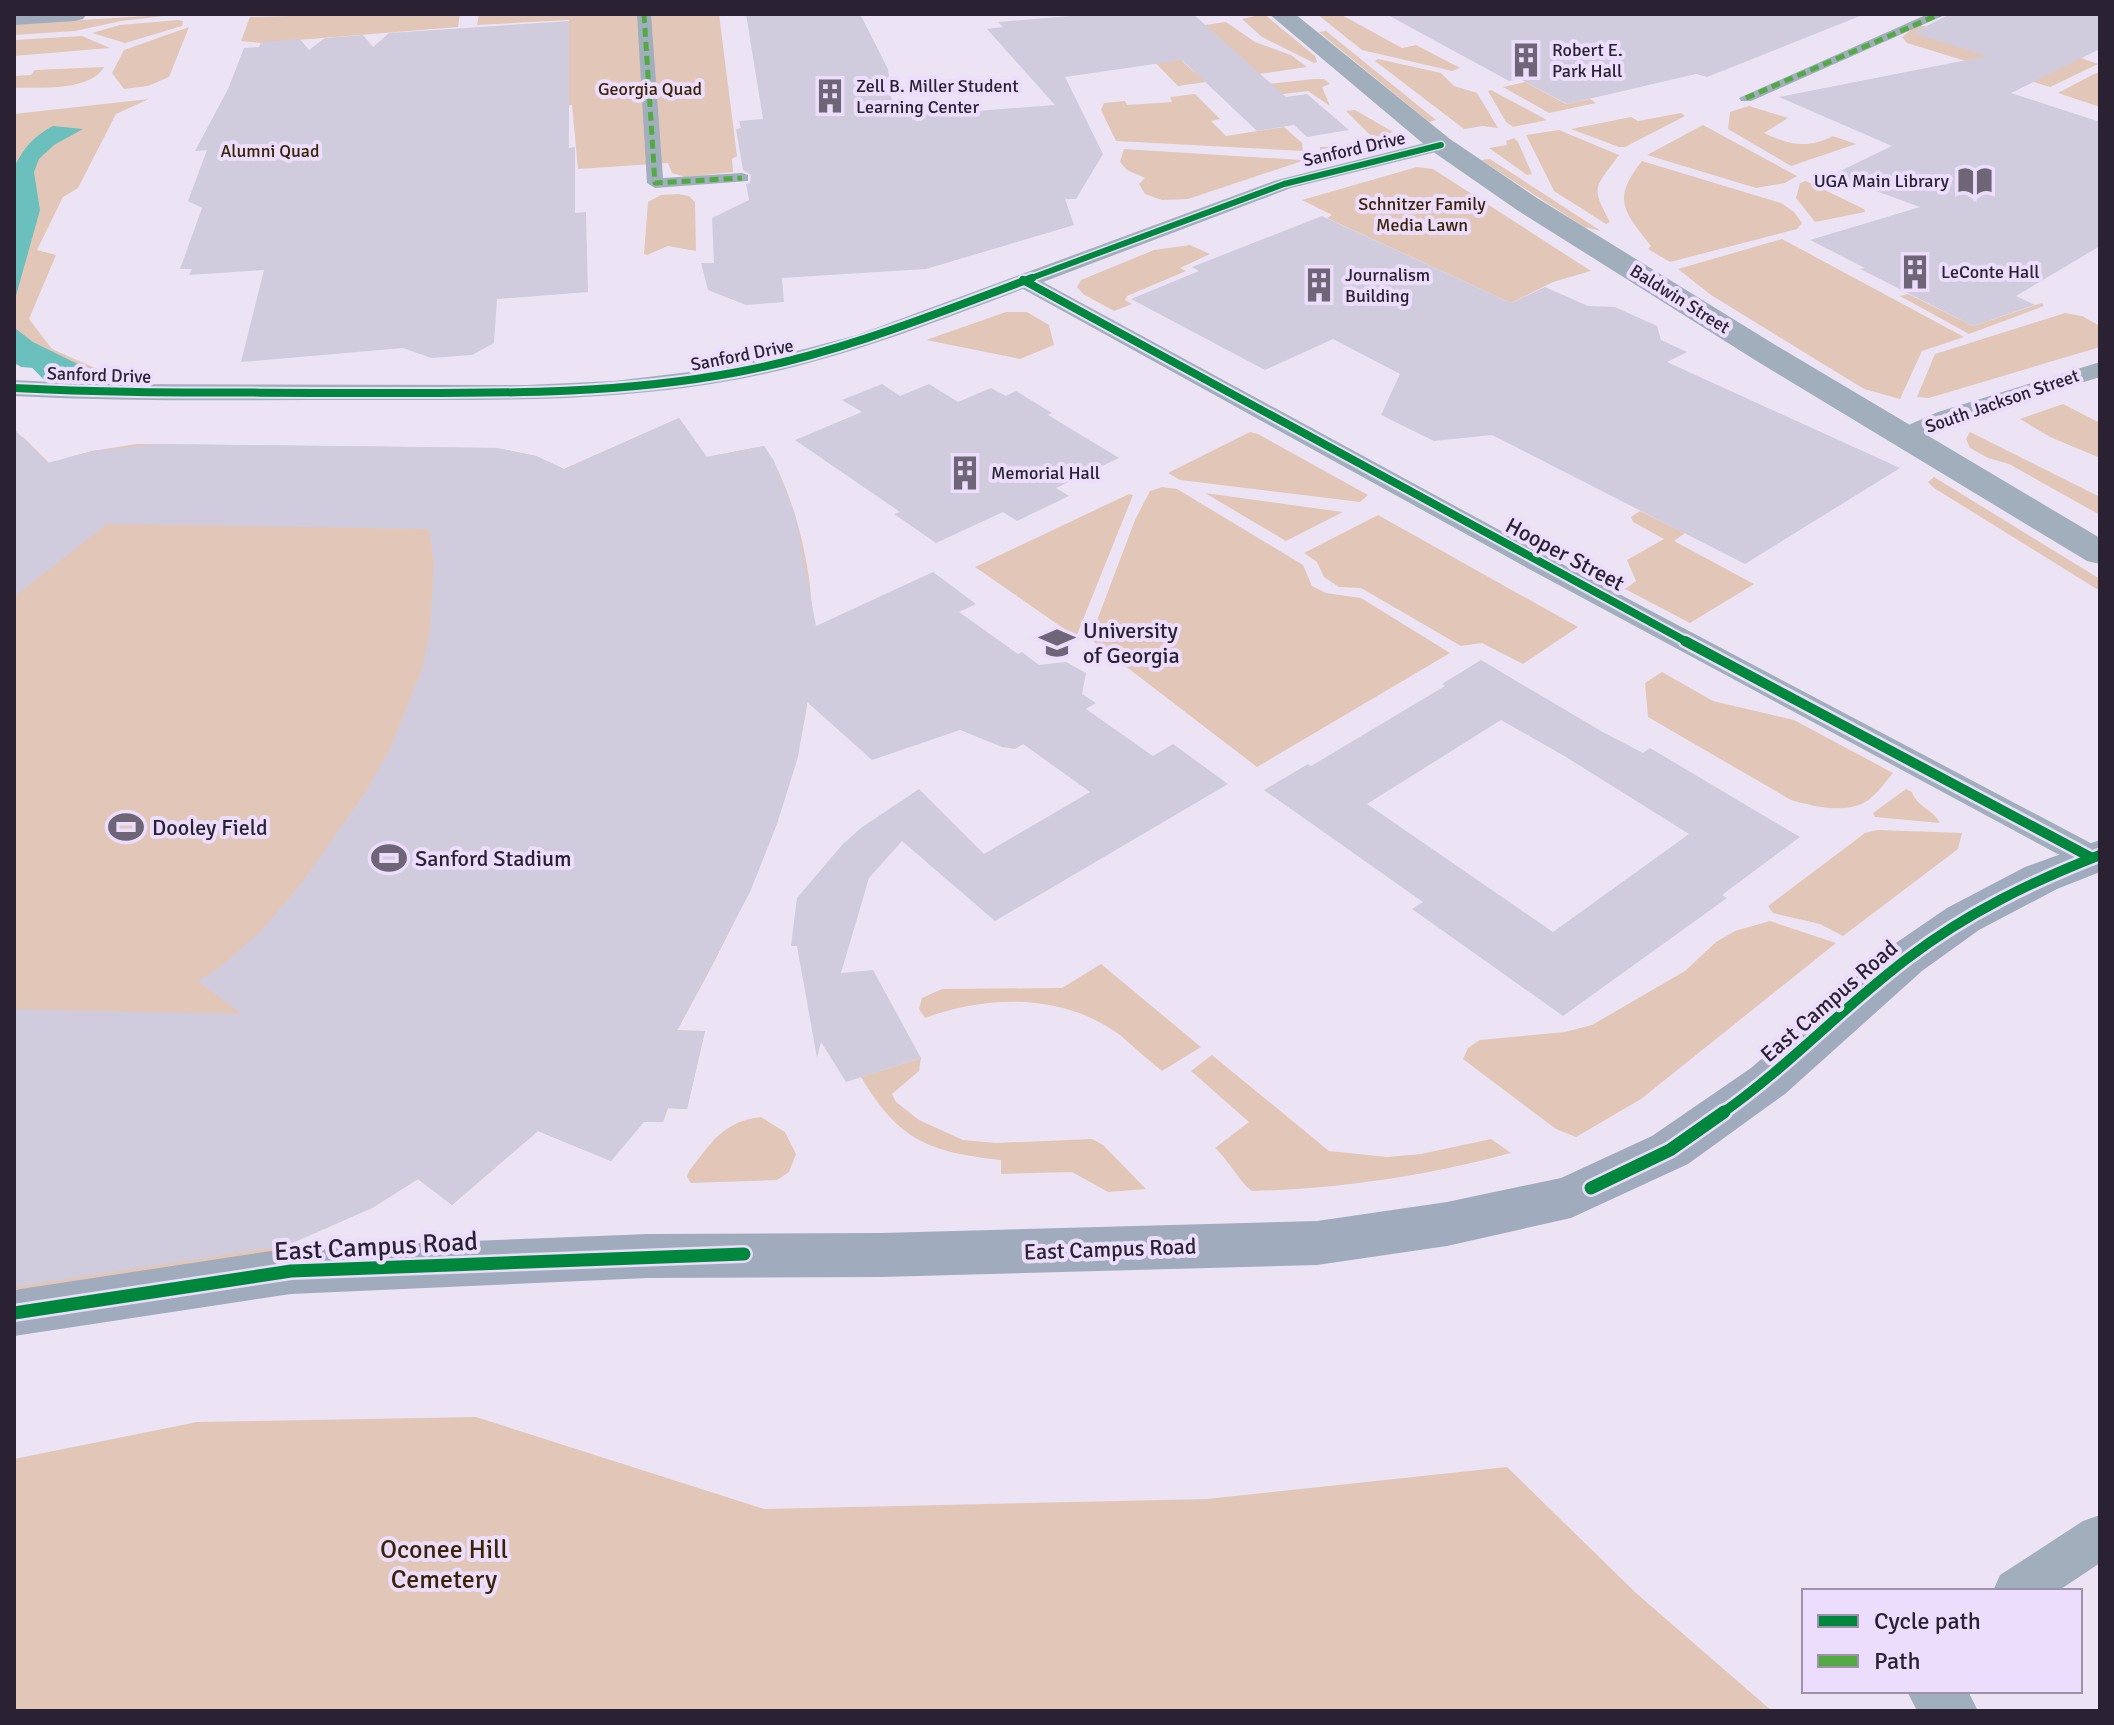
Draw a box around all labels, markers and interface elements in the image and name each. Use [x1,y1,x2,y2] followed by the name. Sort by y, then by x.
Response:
[1552,39,1623,82] place label: Robert E. Park Hall
[1507,41,1545,79] building icon: Robert E. Park Hall
[856,75,1019,118] place label: Zell B. Miller Student Learning Center
[811,77,849,115] building icon: Zell B. Miller Student Learning Center
[598,78,702,100] park label: Georgia Quad
[1301,127,1407,171] street label: Sanford Drive
[221,140,319,162] park label: Alumni Quad
[1956,162,1994,200] library icon: UGA Main Library
[1814,170,1950,192] place label: UGA Main Library
[1358,193,1486,236] park label: Schnitzer Family Media Lawn
[1896,253,1934,291] building icon: LeConte Hall
[1626,260,1734,338] street label: Baldwin Street
[1941,261,2040,283] place label: LeConte Hall
[1345,264,1430,307] place label: Journalism Building
[1300,266,1338,304] building icon: Journalism Building
[689,334,795,376] street label: Sanford Drive
[46,362,152,388] street label: Sanford Drive
[1922,364,2082,438] street label: South Jackson Street
[946,454,984,492] building icon: Memorial Hall
[991,462,1100,484] place label: Memorial Hall
[1501,511,1629,597] street label: Hooper Street
[1083,617,1180,669] place label: University of Georgia
[1038,624,1076,662] school or university icon: University of Georgia
[107,808,145,846] sports icon: Dooley Field
[152,814,268,841] place label: Dooley Field
[370,839,408,877] sports icon: Sanford Stadium
[415,845,571,872] place label: Sanford Stadium
[1755,934,1903,1068] street label: East Campus Road
[273,1226,479,1268] street label: East Campus Road
[1023,1232,1197,1266] street label: East Campus Road
[380,1534,508,1596] park label: Oconee Hill Cemetery
[1802,1589,2082,1693] legend
[1874,1606,1981,1636] text: Cycle path
[1874,1646,1920,1676] text: Path

